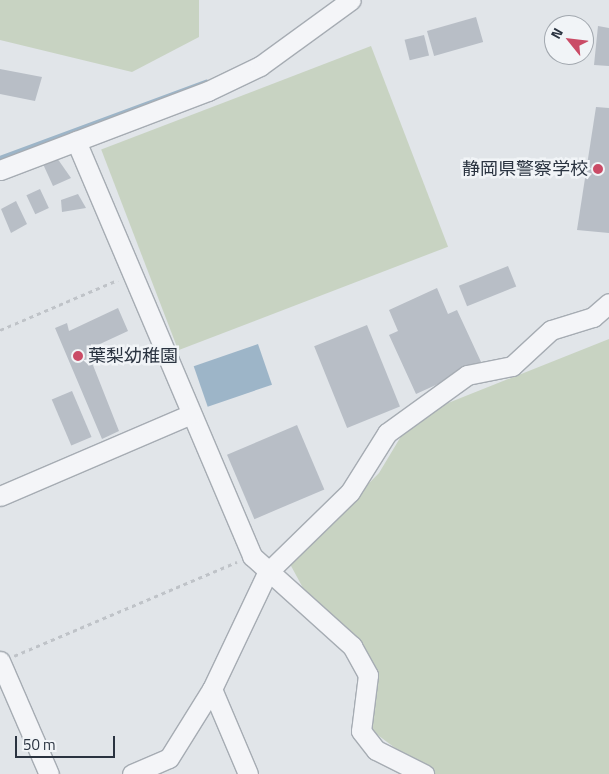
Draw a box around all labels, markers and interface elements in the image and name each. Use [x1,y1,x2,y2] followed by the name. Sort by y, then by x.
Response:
[544,15,594,65] north arrow
[545,24,568,42] text: N
[462,158,588,180] place label: 静岡県警察学校
[592,163,604,175] marker: 静岡県警察学校
[88,345,178,367] place label: 葉梨幼稚園
[72,350,84,362] marker: 葉梨幼稚園
[18,726,118,758] scale bar
[23,733,56,756] text: 50 m

